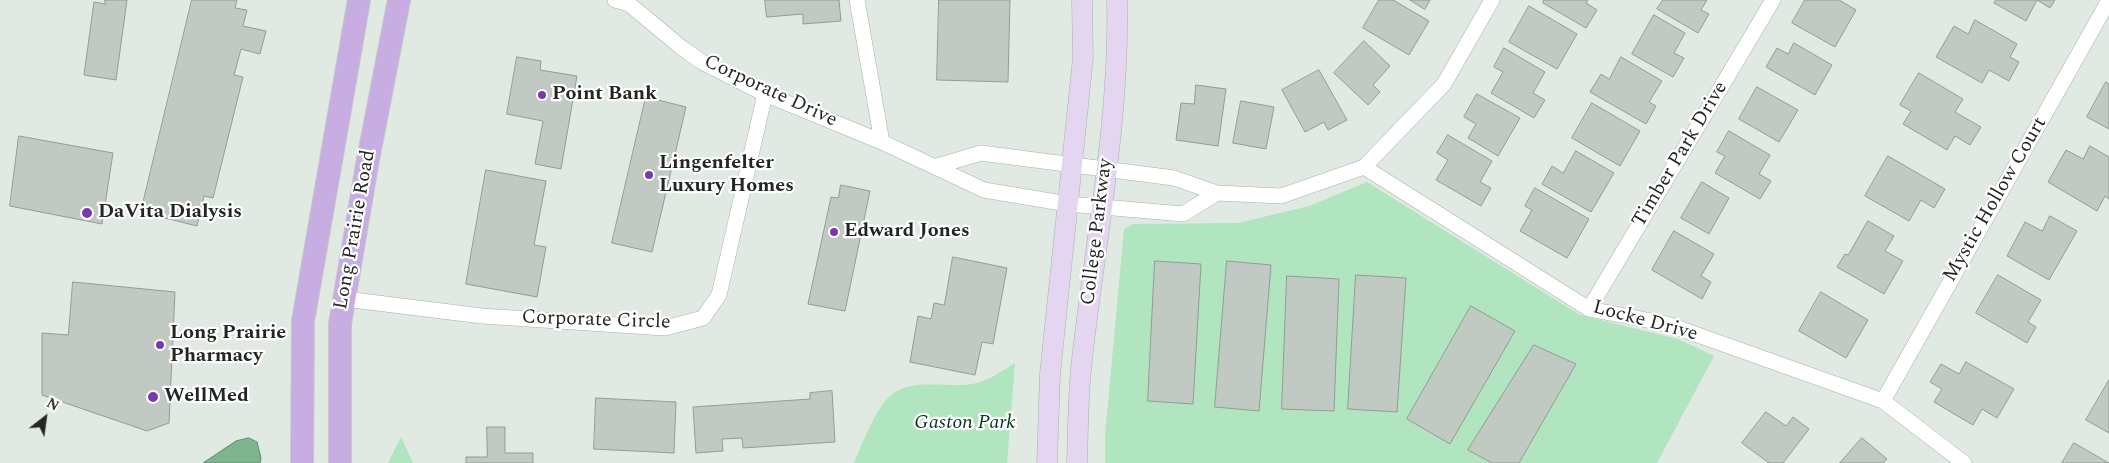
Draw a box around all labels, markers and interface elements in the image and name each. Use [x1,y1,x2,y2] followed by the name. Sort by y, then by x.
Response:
[700,51,840,133] street label: Corporate Drive
[1628,78,1734,232] street label: Timber Park Drive
[552,83,657,107] place label: Point Bank
[536,89,548,101] marker: Point Bank
[1939,113,2053,287] street label: Mystic Hollow Court
[330,148,382,312] street label: Long Prairie Road
[659,152,794,199] place label: Lingenfelter Luxury Homes
[1077,157,1119,307] street label: College Parkway
[643,169,655,181] marker: Lingenfelter Luxury Homes
[98,201,242,225] place label: DaVita Dialysis
[80,206,94,220] marker: DaVita Dialysis
[844,220,970,244] place label: Edward Jones
[828,226,840,238] marker: Edward Jones
[1590,296,1700,348] street label: Locke Drive
[521,306,671,336] street label: Corporate Circle
[170,322,286,369] place label: Long Prairie Pharmacy
[154,339,166,351] marker: Long Prairie Pharmacy
[164,385,249,409] place label: WellMed
[146,390,160,404] marker: WellMed
[20,393,70,443] north arrow
[43,393,63,417] text: N
[914,412,1016,436] park label: Gaston Park

